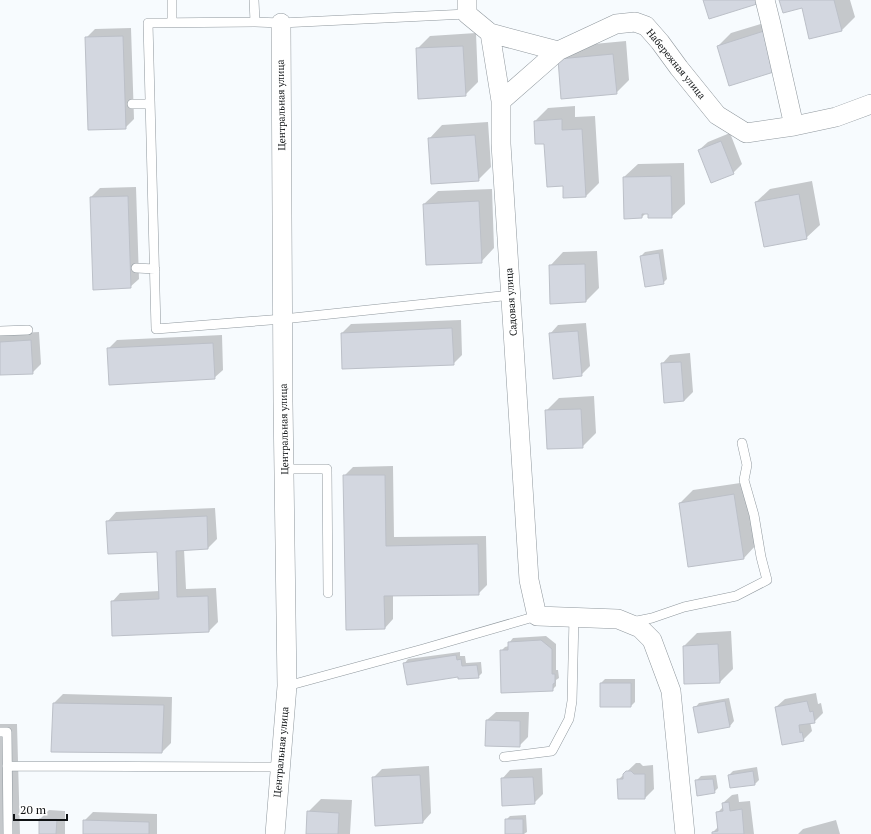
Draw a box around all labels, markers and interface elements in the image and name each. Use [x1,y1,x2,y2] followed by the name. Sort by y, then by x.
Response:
[644,26,708,102] street label: Набережная улица
[274,59,288,151] street label: Центральная улица
[502,267,520,337] street label: Садовая улица
[277,383,291,475] street label: Центральная улица
[271,706,291,798] street label: Центральная улица
[14,796,67,822] scale bar
[20,802,47,817] text: 20 m

